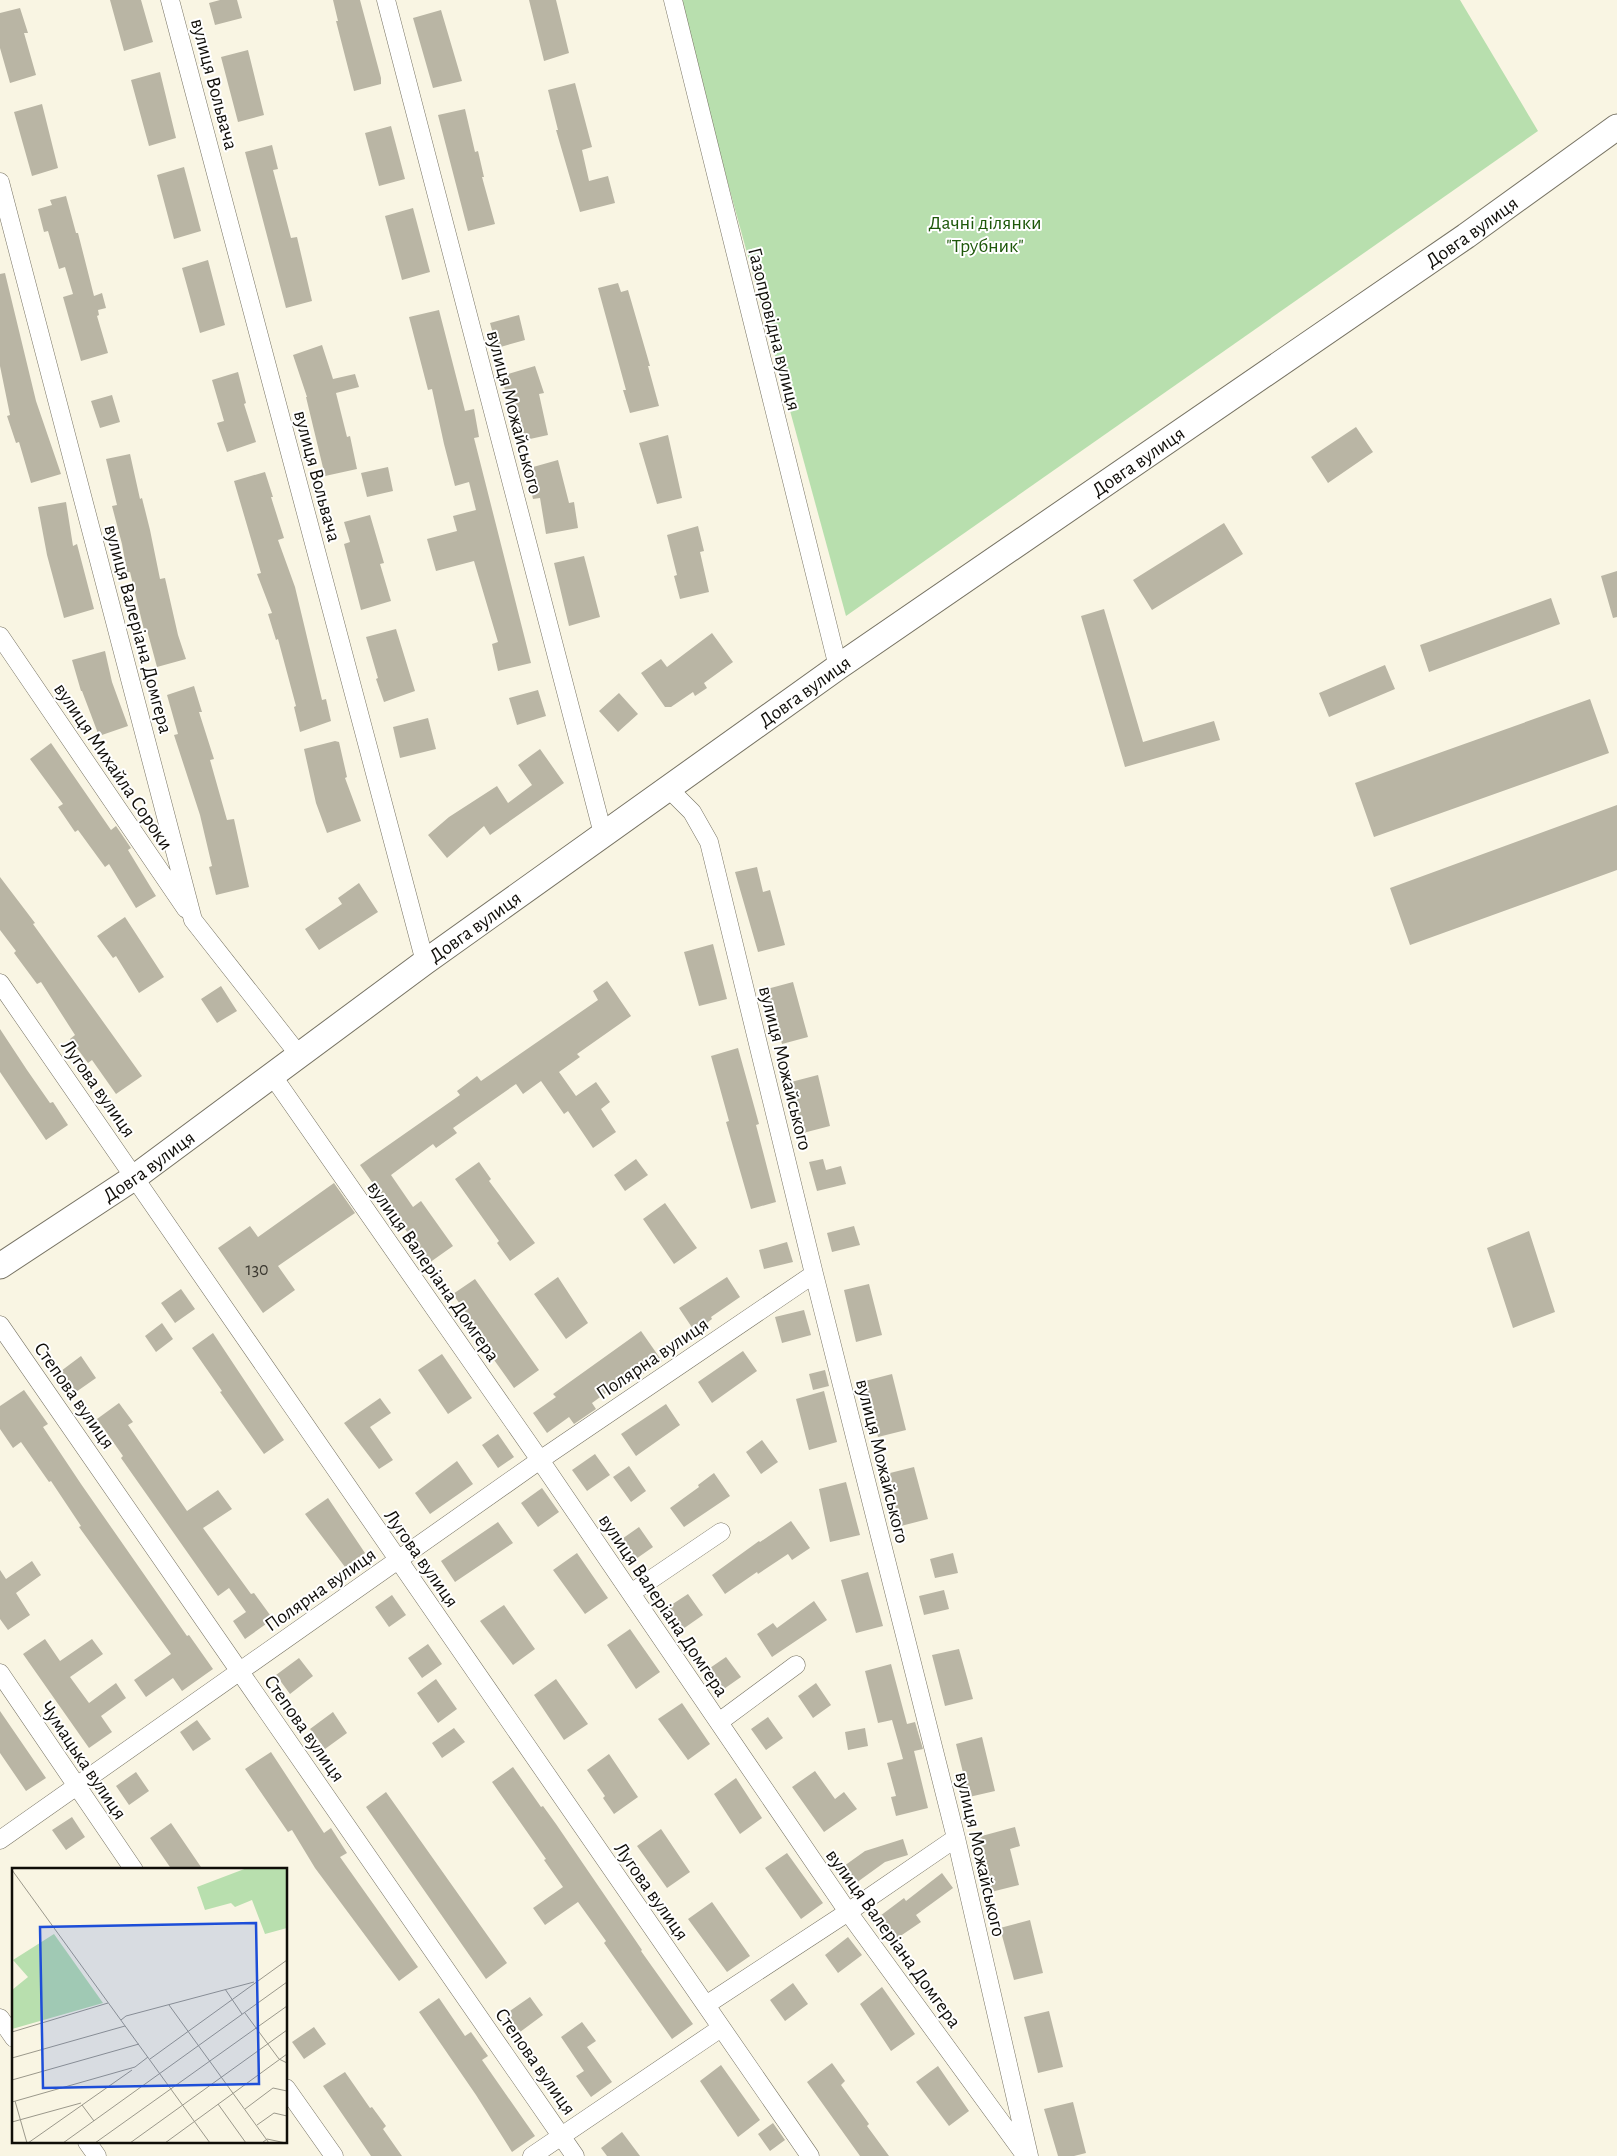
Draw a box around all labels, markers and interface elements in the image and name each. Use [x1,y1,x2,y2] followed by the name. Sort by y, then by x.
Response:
[187,16,241,152] street label: вулиця Вольвача
[1422,193,1522,272] street label: Довга вулиця
[928,213,1042,256] park label: Дачні ділянки "Трубник"
[744,246,804,413] street label: Газопровідна вулиця
[483,328,545,496] street label: вулиця Можайського
[290,408,344,544] street label: вулиця Вольвача
[1088,423,1189,501] street label: Довга вулиця
[100,523,176,736] street label: вулиця Валеріана Домгера
[755,652,855,731] street label: Довга вулиця
[50,679,176,854] street label: вулиця Михайла Сороки
[426,888,525,967] street label: Довга вулиця
[755,984,815,1152] street label: вулиця Можайського
[57,1036,139,1141] street label: Лугова вулиця
[99,1127,199,1206] street label: Довга вулиця
[363,1178,503,1366] street label: вулиця Валеріана Домгера
[245,1261,269,1279] house number: 130
[593,1314,712,1404] street label: Полярна вулиця
[30,1338,118,1453] street label: Степова вулиця
[852,1377,912,1545] street label: вулиця Можайського
[380,1506,462,1611] street label: Лугова вулиця
[595,1511,732,1700] street label: вулиця Валеріана Домгера
[261,1544,380,1636] street label: Полярна вулиця
[260,1671,348,1786] street label: Степова вулиця
[36,1698,130,1823] street label: Чумацька вулиця
[951,1770,1009,1938] street label: вулиця Можайського
[610,1839,692,1944] street label: Лугова вулиця
[822,1846,965,2032] street label: вулиця Валеріана Домгера
[12,1868,288,2144] inset map
[491,2004,579,2119] street label: Степова вулиця

